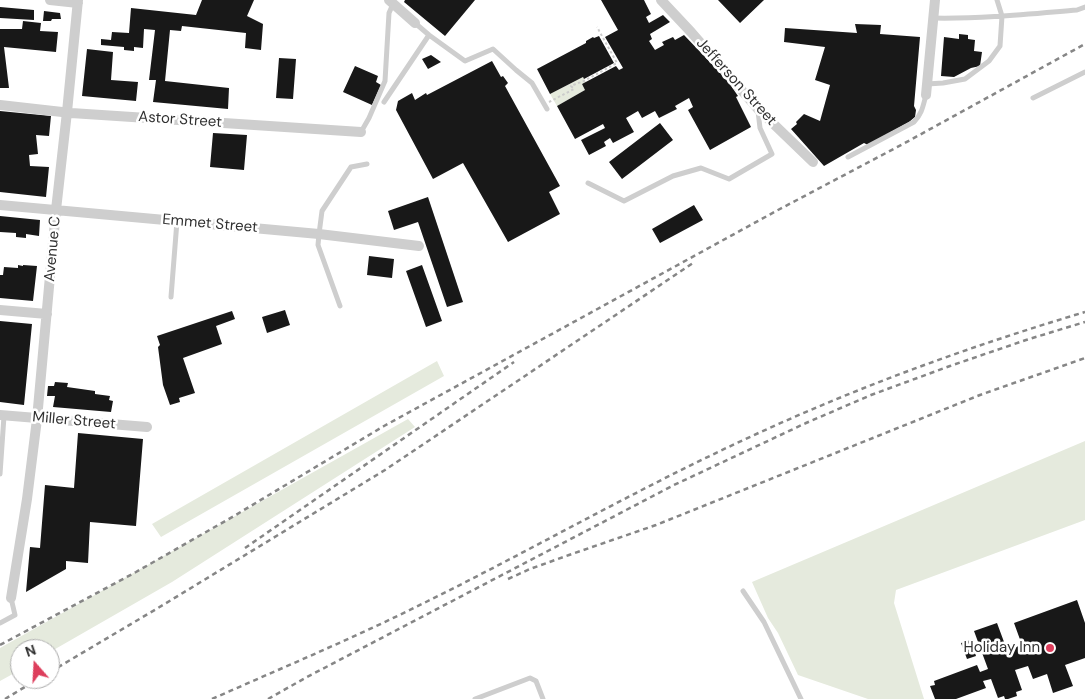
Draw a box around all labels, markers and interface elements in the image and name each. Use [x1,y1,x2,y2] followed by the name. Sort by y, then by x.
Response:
[692,35,780,129] street label: Jefferson Street
[138,108,222,132] street label: Astor Street
[161,211,259,237] street label: Emmet Street
[41,215,65,283] street label: Avenue C
[32,408,116,434] street label: Miller Street
[10,639,60,689] north arrow
[964,639,1040,657] place label: Holiday Inn
[23,641,38,661] text: N
[1044,642,1056,654] marker: Holiday Inn

